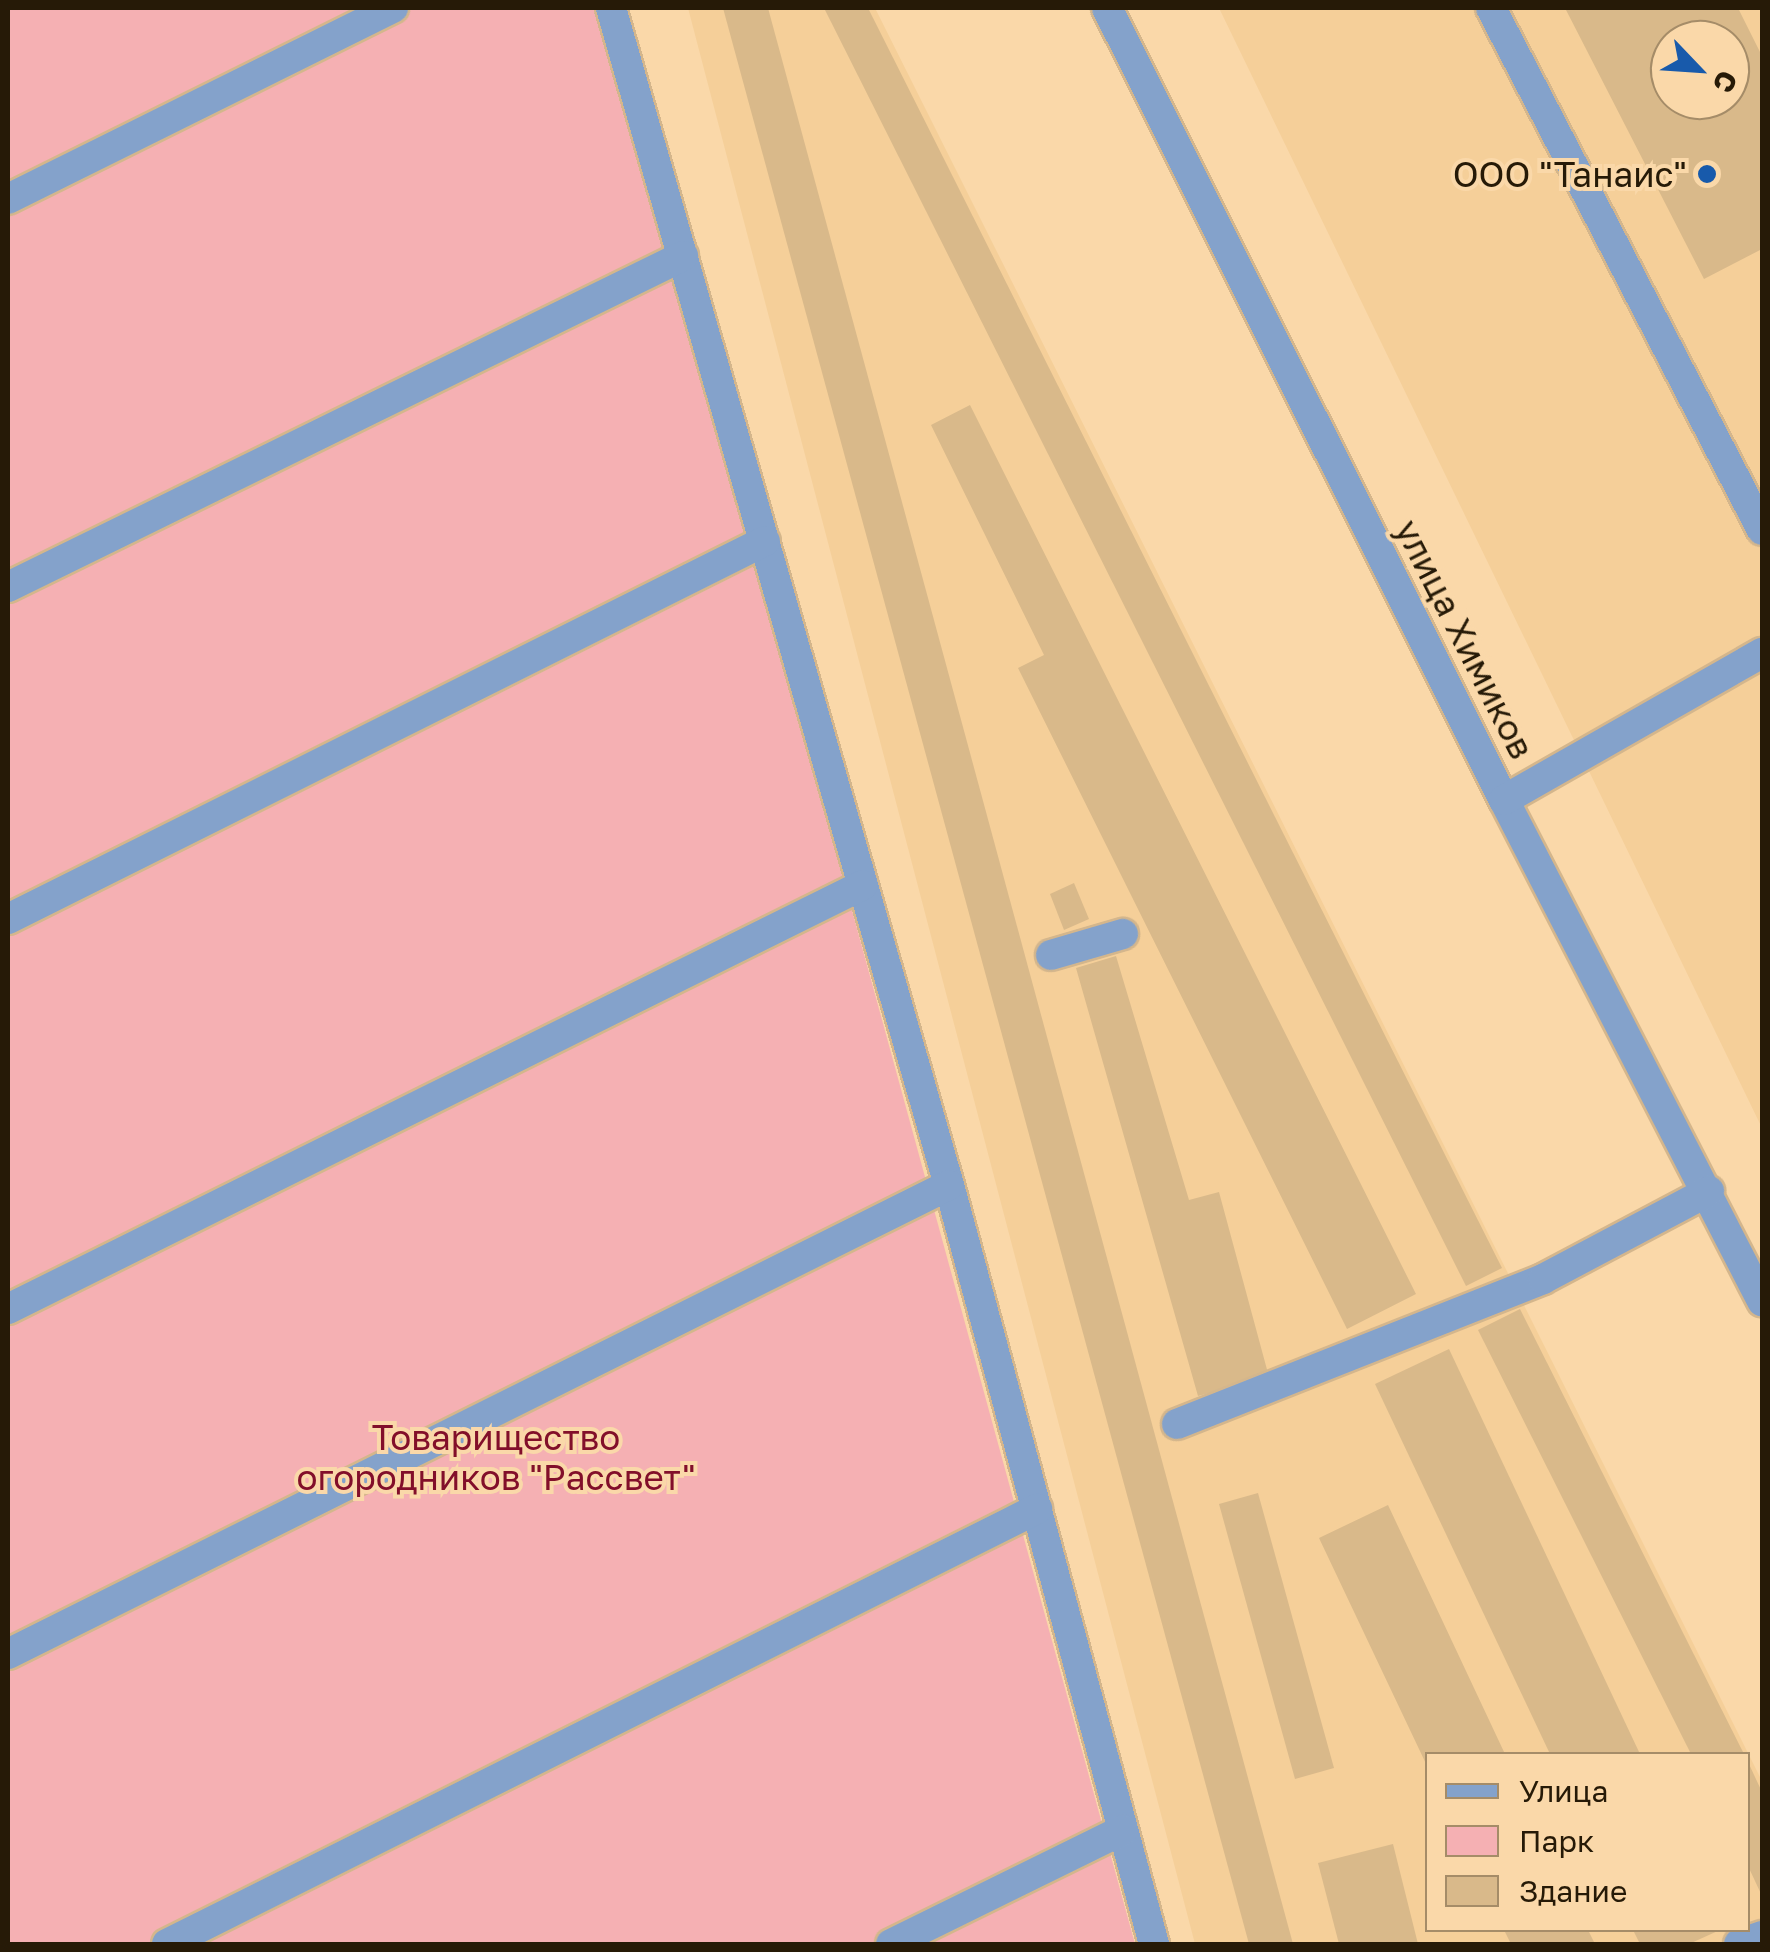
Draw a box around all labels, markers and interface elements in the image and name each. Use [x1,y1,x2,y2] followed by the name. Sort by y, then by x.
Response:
[1650,20,1750,120] north arrow
[1707,66,1745,98] text: С
[1453,153,1687,195] place label: ООО "Танаис"
[1696,163,1718,185] marker: ООО "Танаис"
[1387,513,1543,765] street label: улица Химиков
[296,1416,696,1498] park label: Товарищество огородников "Рассвет"
[1425,1752,1750,1932] legend
[1519,1773,1608,1809] text: Улица
[1519,1823,1594,1859] text: Парк
[1519,1873,1627,1909] text: Здание

